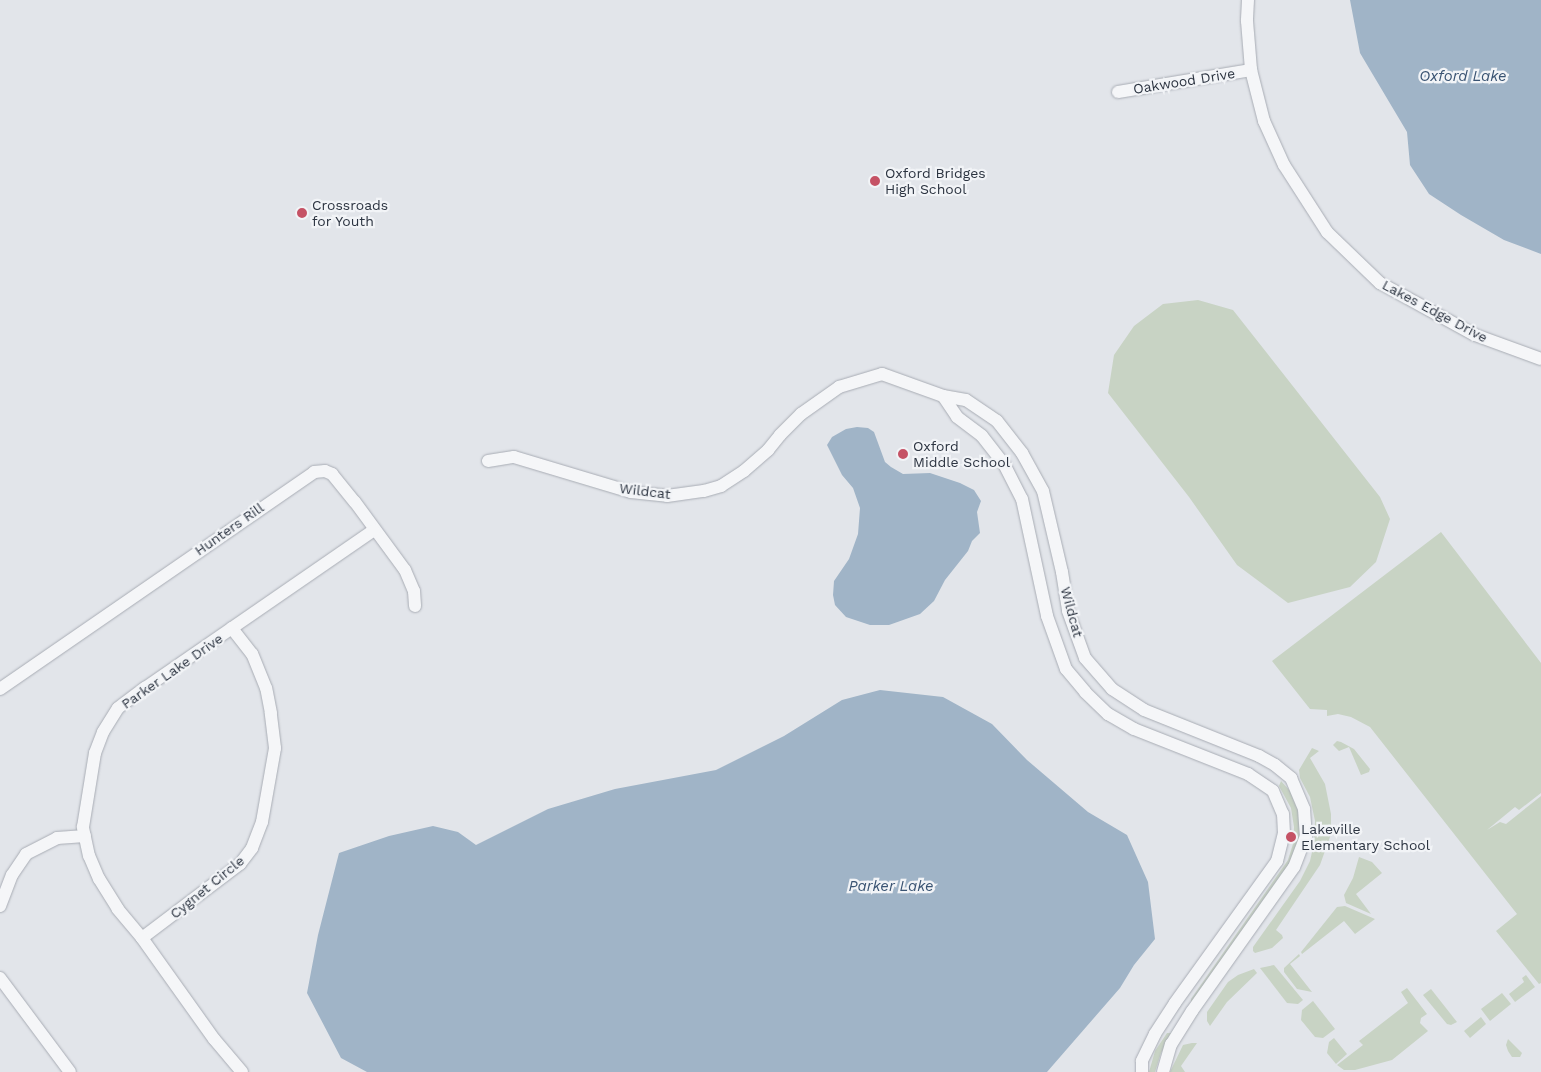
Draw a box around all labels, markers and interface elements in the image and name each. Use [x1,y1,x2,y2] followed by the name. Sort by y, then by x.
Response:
[1132,65,1236,97] street label: Oakwood Drive
[1419,68,1507,86] water label: Oxford Lake
[885,165,986,198] place label: Oxford Bridges High School
[869,175,881,187] marker: Oxford Bridges High School
[312,197,388,230] place label: Crossroads for Youth
[296,207,308,219] marker: Crossroads for Youth
[1380,276,1490,346] street label: Lakes Edge Drive
[913,438,1010,471] place label: Oxford Middle School
[897,448,909,460] marker: Oxford Middle School
[618,480,672,502] street label: Wildcat
[191,499,267,559] street label: Hunters Rill
[1057,585,1087,639] street label: Wildcat
[118,630,226,712] street label: Parker Lake Drive
[1301,821,1430,854] place label: Lakeville Elementary School
[1285,831,1297,843] marker: Lakeville Elementary School
[167,852,247,922] street label: Cygnet Circle
[848,878,934,896] water label: Parker Lake

